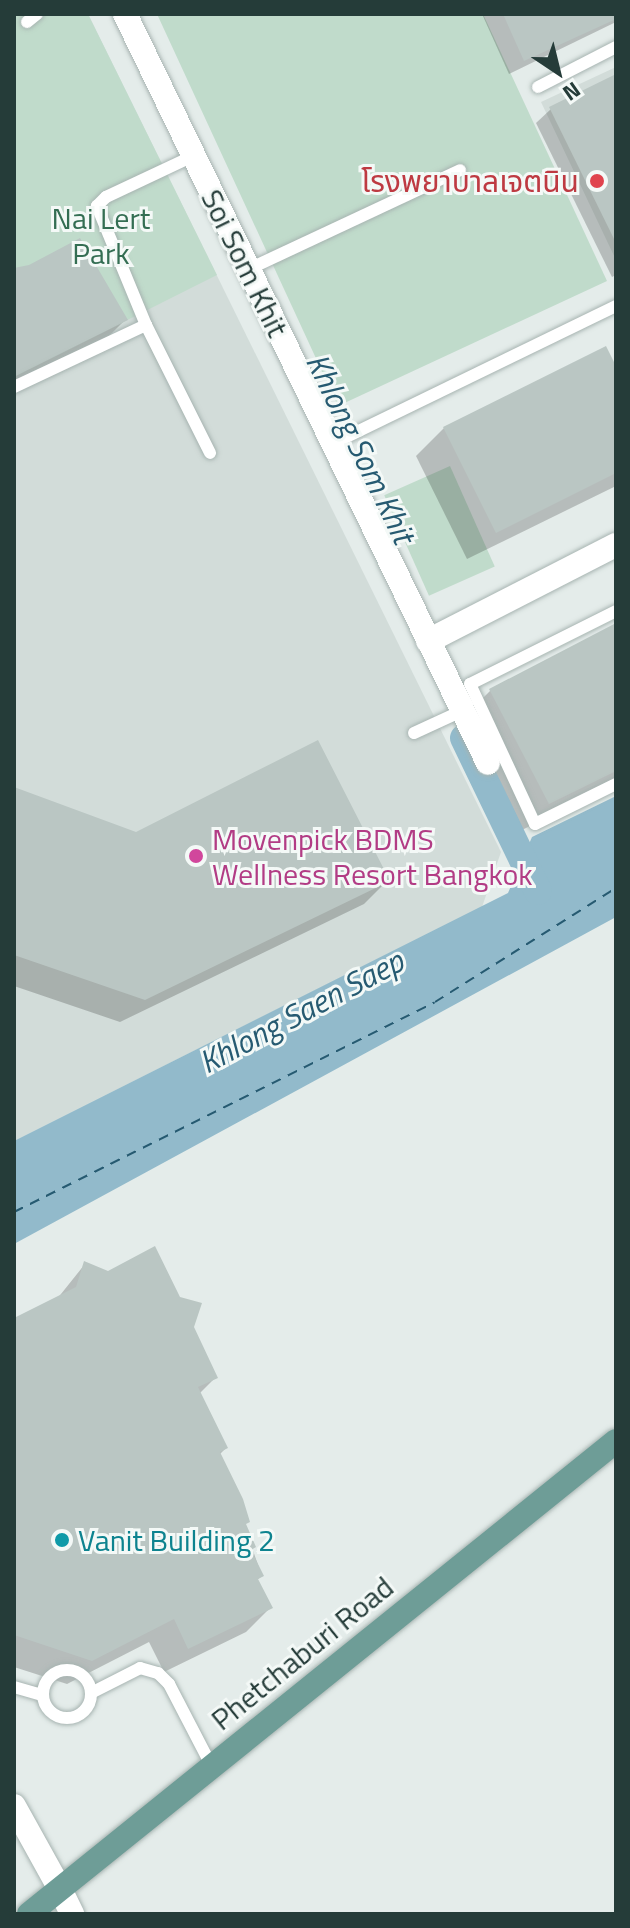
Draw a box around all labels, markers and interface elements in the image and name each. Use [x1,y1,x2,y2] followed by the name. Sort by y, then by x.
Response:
[518,32,598,112] north arrow
[556,73,588,110] text: N
[361,163,579,199] place label: โรงพยาบาลเจตนิน
[586,170,608,192] marker: โรงพยาบาลเจตนิน
[194,184,296,342] street label: Soi Som Khit
[52,200,150,270] park label: Nai Lert Park
[299,347,423,549] water label: Khlong Som Khit
[212,821,533,892] place label: Movenpick BDMS Wellness Resort Bangkok
[187,847,205,865] marker: Movenpick BDMS Wellness Resort Bangkok
[192,941,410,1081] water label: Khlong Saen Saep
[78,1522,275,1558] place label: Vanit Building 2
[53,1531,71,1549] marker: Vanit Building 2
[204,1569,400,1737] street label: Phetchaburi Road

